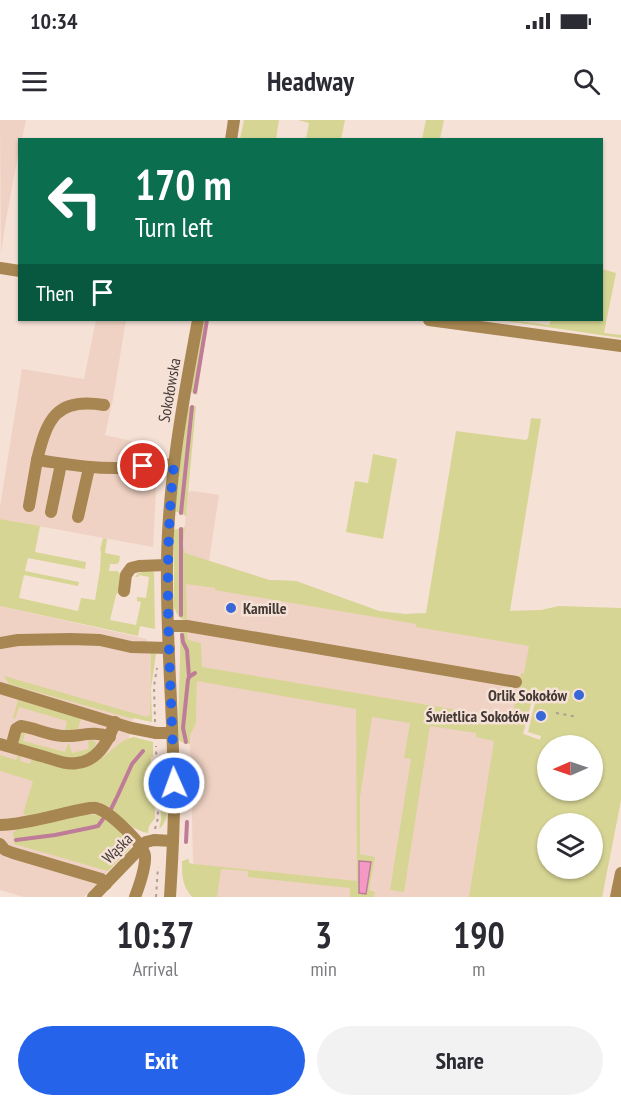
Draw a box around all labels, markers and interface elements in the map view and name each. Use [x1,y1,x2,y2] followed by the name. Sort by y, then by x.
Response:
[30,7,78,35] text: 10:34
[267,64,354,98] text: Headway
[18,65,51,98] icon: menu
[570,65,603,98] icon: search
[135,157,232,212] text: 170 m
[36,162,114,240] icon: left
[135,210,213,244] text: Turn left
[86,276,119,309] icon: arrive
[36,279,74,307] text: Then
[154,356,184,424] street label: Sokołowska
[117,440,168,491] pin
[126,449,159,482] icon: arrive
[243,598,287,618] place label: Kamille
[224,601,238,615] marker: Kamille
[488,685,567,705] place label: Orlik Sokołów
[572,688,586,702] marker: Orlik Sokołów
[426,706,529,726] place label: Świetlica Sokołów
[534,709,548,723] marker: Świetlica Sokołów
[537,735,603,801] north arrow
[537,735,603,879] map controls
[142,751,206,815] position arrow
[537,813,603,879] button: layers
[98,829,136,867] street label: Wąska
[116,911,194,958] text: 10:37
[315,911,332,958] text: 3
[453,911,505,958] text: 190
[133,956,178,982] text: Arrival
[311,956,337,982] text: min
[472,956,485,982] text: m
[18,1026,305,1095] button: Exit
[317,1026,603,1095] button: Share

